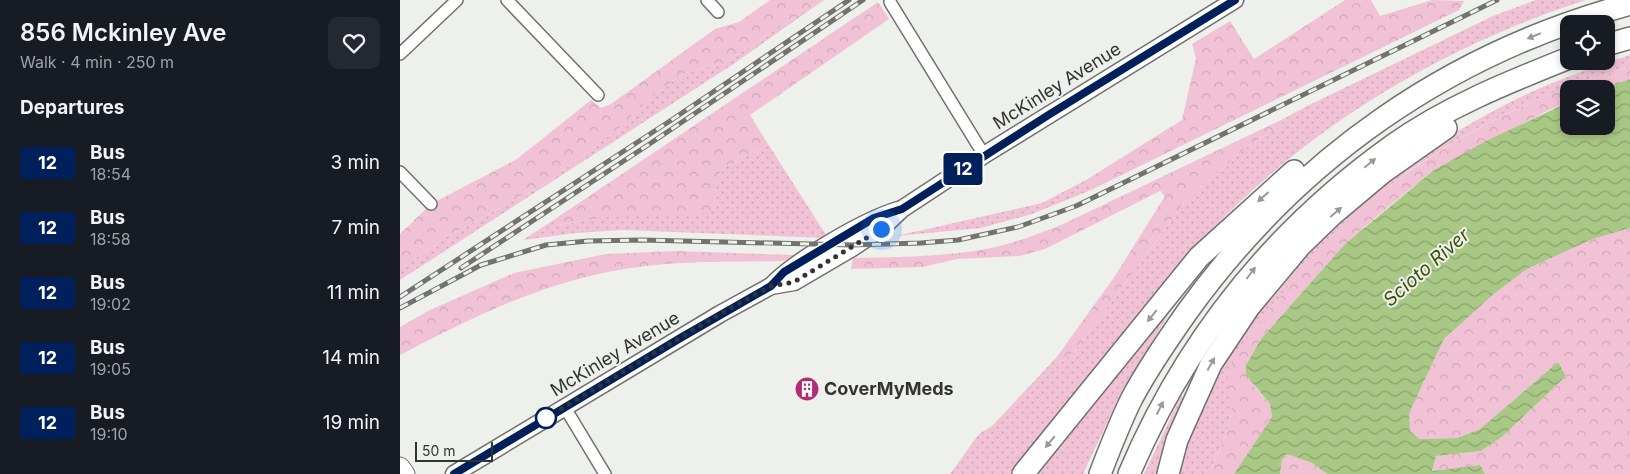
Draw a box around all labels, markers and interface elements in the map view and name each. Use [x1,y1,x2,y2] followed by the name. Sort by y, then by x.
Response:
[1560,15,1615,135] map controls
[1560,15,1615,70] button: locate
[328,17,380,69] button: heart
[20,18,226,47] text: 856 Mckinley Ave
[1526,32,1541,40] one-way arrow
[989,38,1125,133] street label: McKinley Avenue
[20,52,174,72] text: Walk · 4 min · 250 m
[1560,80,1615,135] button: layers
[20,96,124,119] text: Departures
[90,141,125,164] text: Bus
[330,151,380,174] text: 3 min
[38,152,57,173] text: 12
[940,153,986,185] line badge: 12
[1363,157,1376,168] one-way arrow
[953,158,973,179] text: 12
[90,164,131,184] text: 18:54
[1257,191,1269,203] one-way arrow
[90,206,125,229] text: Bus
[1329,207,1342,218] one-way arrow
[331,216,380,239] text: 7 min
[38,217,57,238] text: 12
[869,217,894,242] your location
[1378,223,1475,311] water label: Scioto River
[90,229,131,249] text: 18:58
[1246,266,1256,280] one-way arrow
[90,271,125,294] text: Bus
[327,281,380,304] text: 11 min
[38,282,57,303] text: 12
[90,294,131,314] text: 19:02
[546,307,683,400] street label: McKinley Avenue
[1147,309,1158,322] one-way arrow
[90,336,125,359] text: Bus
[322,346,380,369] text: 14 min
[38,347,57,368] text: 12
[1207,356,1215,371] one-way arrow
[90,359,131,379] text: 19:05
[794,376,820,402] building icon: CoverMyMeds
[824,378,954,399] place label: CoverMyMeds
[1156,400,1164,415] one-way arrow
[90,401,125,424] text: Bus
[535,407,557,429] unlabelled marker
[323,411,380,434] text: 19 min
[38,412,57,433] text: 12
[90,424,128,444] text: 19:10
[1044,435,1055,448] one-way arrow
[415,439,492,462] scale bar
[422,442,456,459] text: 50 m

